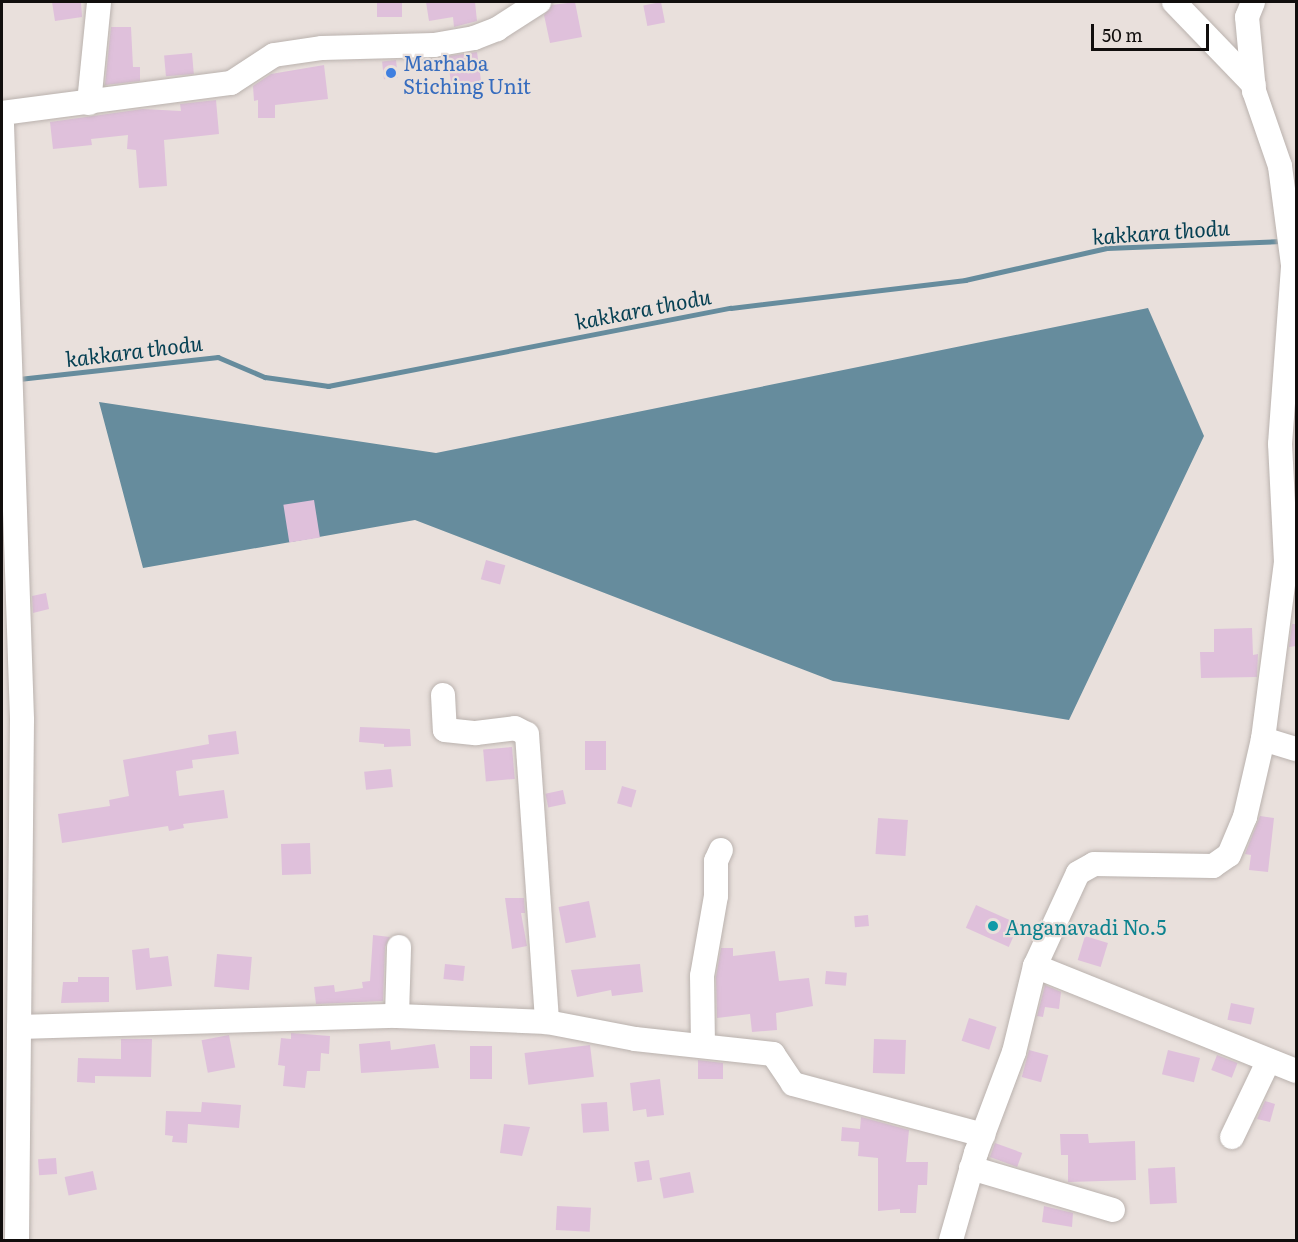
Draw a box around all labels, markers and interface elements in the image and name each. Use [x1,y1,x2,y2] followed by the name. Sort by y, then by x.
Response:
[1094,12,1212,50] scale bar
[1102,21,1143,48] text: 50 m
[403,50,531,97] place label: Marhaba Stiching Unit
[384,66,398,80] marker: Marhaba Stiching Unit
[1091,214,1231,248] water label: kakkara thodu
[573,283,713,333] water label: kakkara thodu
[64,329,204,371] water label: kakkara thodu
[1005,914,1166,938] place label: Anganavadi No.5
[986,919,1000,933] marker: Anganavadi No.5

